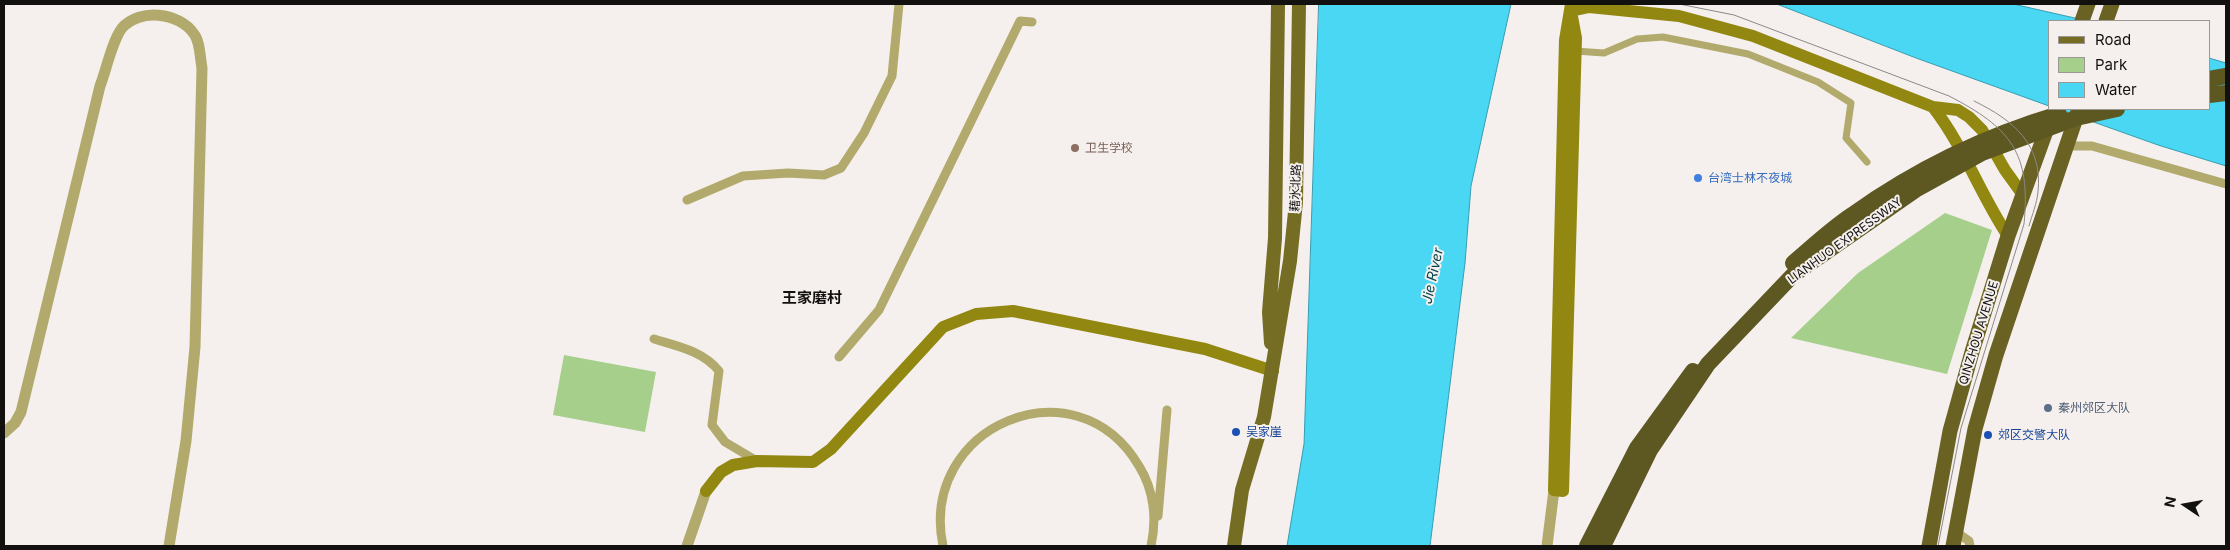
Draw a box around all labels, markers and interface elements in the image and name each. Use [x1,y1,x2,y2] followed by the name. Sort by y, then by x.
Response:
[2048,20,2210,110] legend
[2095,30,2131,49] text: Road
[2095,55,2127,74] text: Park
[2095,80,2137,99] text: Water
[1085,141,1133,155] place label: 卫生学校
[1069,142,1081,154] marker: 卫生学校
[1288,164,1304,212] street label: 藉水北路
[1708,171,1792,185] place label: 台湾士林不夜城
[1692,172,1704,184] marker: 台湾士林不夜城
[1785,195,1905,287] street label: LIANHUO EXPRESSWAY
[1419,247,1447,305] water label: Jie River
[1956,279,2002,387] street label: QINZHOU AVENUE
[782,289,842,307] district label: 王家磨村
[2058,401,2130,415] place label: 秦州郊区大队
[2042,402,2054,414] marker: 秦州郊区大队
[1246,425,1282,439] place label: 吴家崖
[1230,426,1242,438] marker: 吴家崖
[1998,428,2070,442] place label: 郊区交警大队
[1982,429,1994,441] marker: 郊区交警大队
[2160,480,2210,530] north arrow
[2160,495,2179,509] text: N

